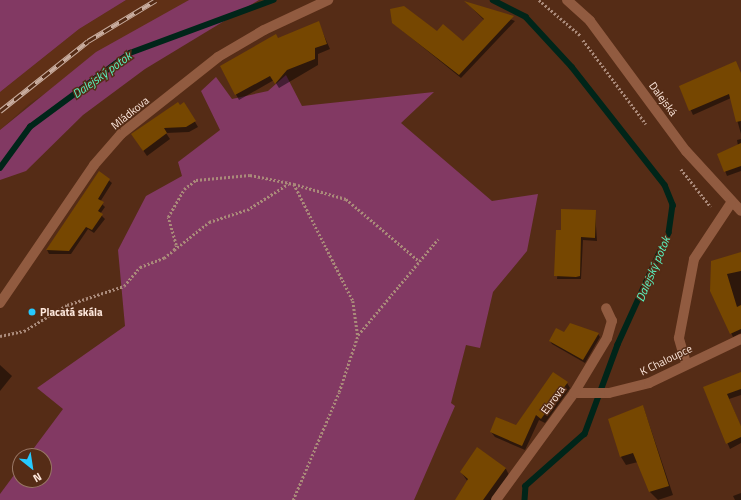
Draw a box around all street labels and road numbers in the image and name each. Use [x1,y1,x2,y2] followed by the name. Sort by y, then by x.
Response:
[646,79,680,119] street label: Dalejská
[108,94,152,132] street label: Mládkova
[638,342,694,378] street label: K Chaloupce
[538,383,568,417] street label: Ebrova

